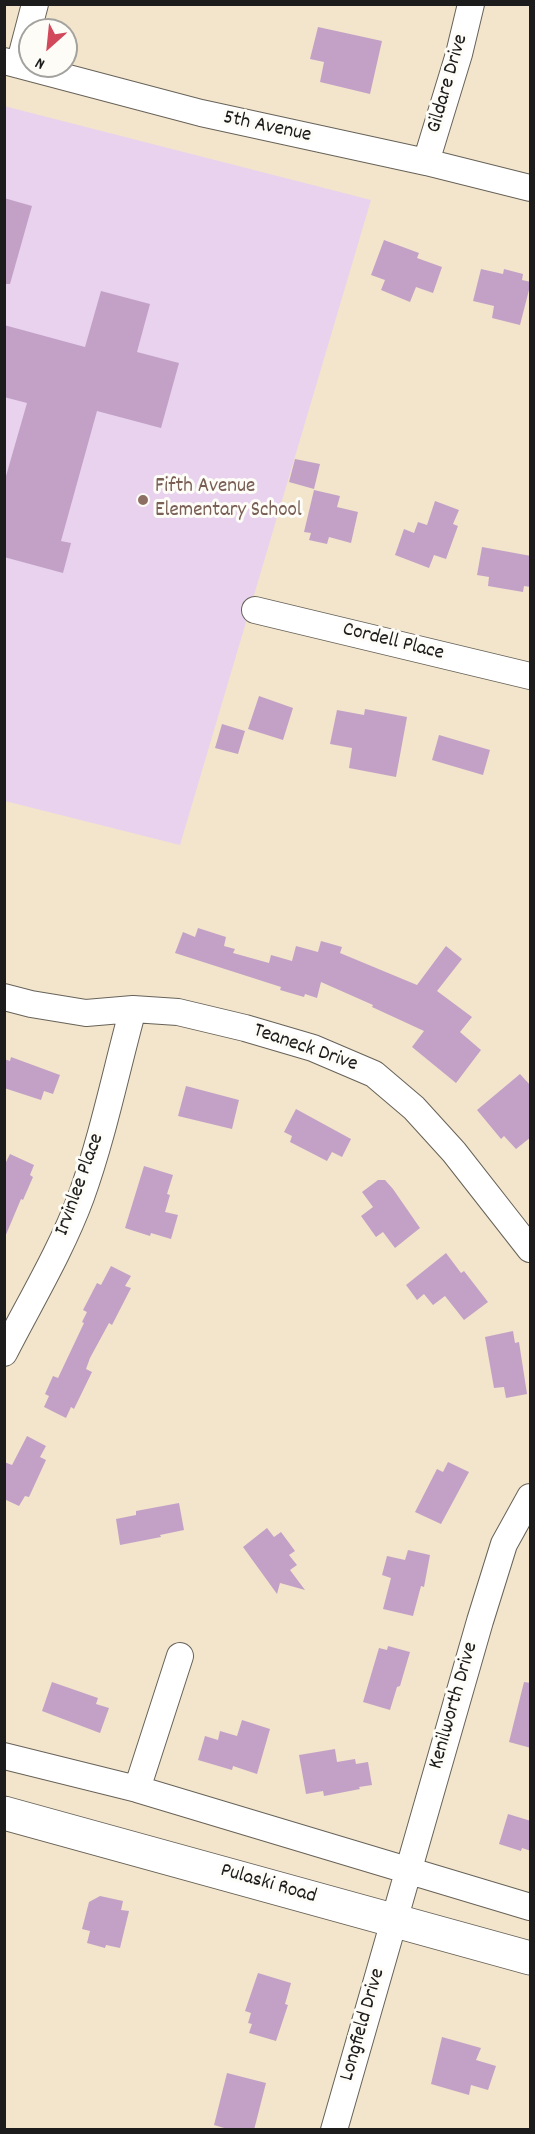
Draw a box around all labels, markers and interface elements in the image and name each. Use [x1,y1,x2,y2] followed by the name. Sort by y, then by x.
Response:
[18,18,78,78] north arrow
[423,32,475,136] street label: Gildare Drive
[32,51,49,75] text: N
[221,106,313,150] street label: 5th Avenue
[155,475,302,525] place label: Fifth Avenue Elementary School
[136,493,150,507] marker: Fifth Avenue Elementary School
[340,618,446,668] street label: Cordell Place
[249,1019,361,1079] street label: Teaneck Drive
[51,1130,111,1240] street label: Irvinlee Place
[425,1640,485,1772] street label: Kenilworth Drive
[217,1859,319,1911] street label: Pulaski Road
[336,1966,392,2084] street label: Longfield Drive

